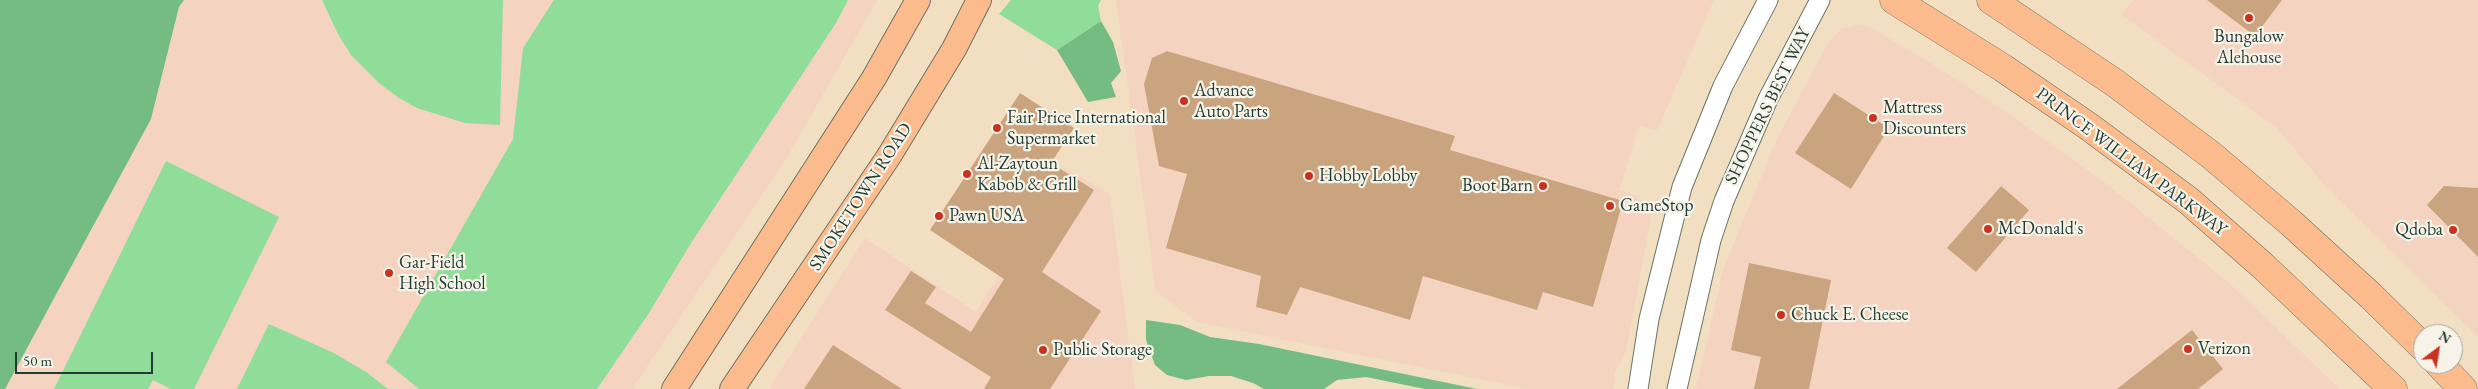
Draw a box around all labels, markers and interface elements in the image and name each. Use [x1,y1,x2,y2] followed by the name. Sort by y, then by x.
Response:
[2243,12,2255,24] marker: Bungalow Alehouse
[1721,24,1815,188] street label: SHOPPERS BEST WAY
[2214,26,2284,68] place label: Bungalow Alehouse
[1194,80,1268,122] place label: Advance Auto Parts
[2031,83,2231,241] street label: PRINCE WILLIAM PARKWAY
[1178,95,1190,107] marker: Advance Auto Parts
[1883,97,1966,140] place label: Mattress Discounters
[1007,107,1166,150] place label: Fair Price International Supermarket
[1867,112,1879,124] marker: Mattress Discounters
[805,119,917,275] street label: SMOKETOWN ROAD
[991,122,1003,134] marker: Fair Price International Supermarket
[977,153,1077,195] place label: Al-Zaytoun Kabob & Grill
[1319,165,1417,187] place label: Hobby Lobby
[961,168,973,180] marker: Al-Zaytoun Kabob & Grill
[1303,170,1315,182] marker: Hobby Lobby
[1462,175,1533,197] place label: Boot Barn
[1537,180,1549,192] marker: Boot Barn
[1620,195,1694,217] place label: GameStop
[1604,200,1616,212] marker: GameStop
[949,205,1024,227] place label: Pawn USA
[933,210,945,222] marker: Pawn USA
[1998,218,2083,240] place label: McDonald's
[2395,219,2443,241] place label: Qdoba
[1982,223,1994,235] marker: McDonald's
[2447,224,2459,236] marker: Qdoba
[399,252,486,294] place label: Gar-Field High School
[383,267,395,279] marker: Gar-Field High School
[1791,304,1909,326] place label: Chuck E. Cheese
[1775,309,1787,321] marker: Chuck E. Cheese
[2413,324,2463,374] north arrow
[2436,326,2455,348] text: N
[2198,338,2251,360] place label: Verizon
[1053,339,1152,361] place label: Public Storage
[18,342,155,374] scale bar
[2182,343,2194,355] marker: Verizon
[1037,344,1049,356] marker: Public Storage
[23,351,52,370] text: 50 m

